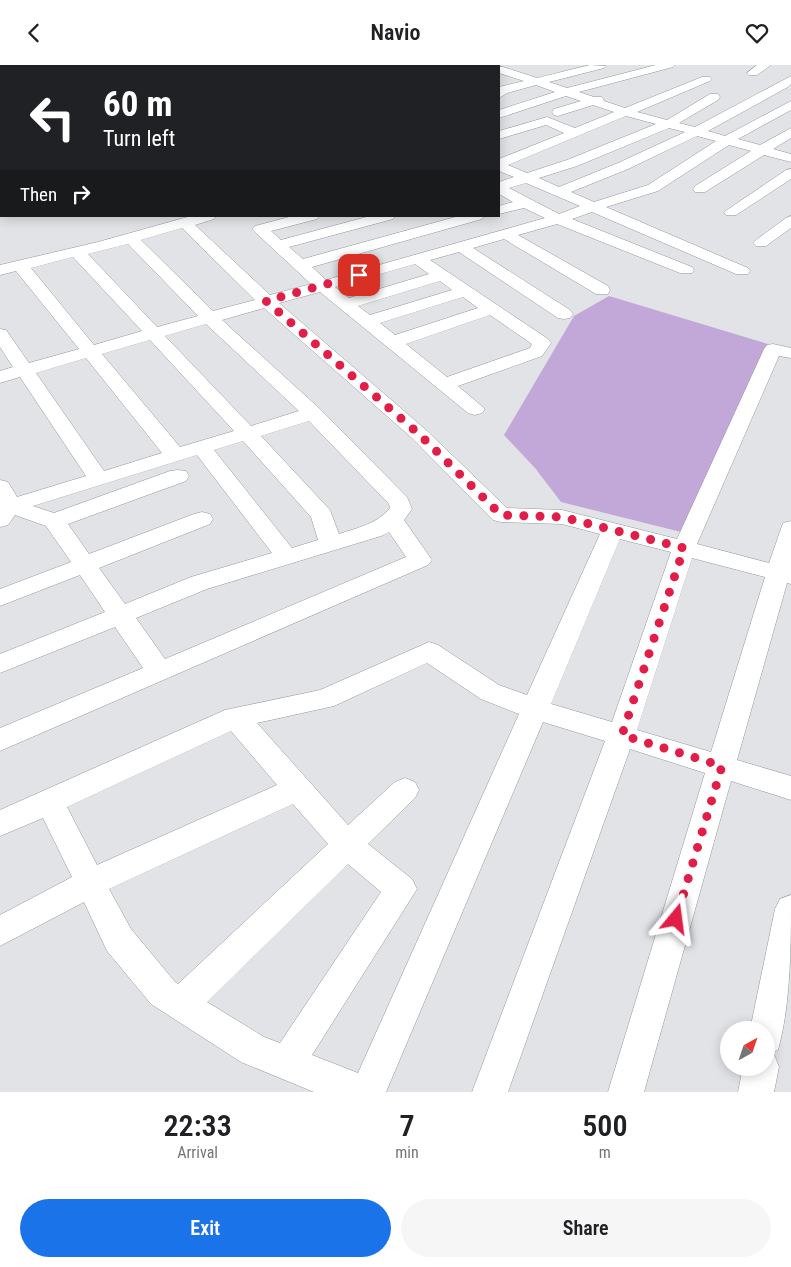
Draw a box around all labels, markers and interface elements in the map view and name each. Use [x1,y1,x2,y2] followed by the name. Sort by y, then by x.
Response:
[20,19,48,47] icon: back
[743,19,771,47] icon: heart
[371,20,420,45] text: Navio
[103,84,172,125] text: 60 m
[20,85,85,150] icon: left
[103,126,175,151] text: Turn left
[67,180,95,208] icon: right
[20,183,57,206] text: Then
[338,254,380,296] pin
[345,261,373,289] icon: arrive
[649,892,701,944] position arrow
[720,1021,775,1076] north arrow
[720,1021,775,1076] map controls
[163,1108,232,1143] text: 22:33
[399,1108,415,1143] text: 7
[582,1108,627,1143] text: 500
[177,1143,218,1162] text: Arrival
[395,1143,419,1162] text: min
[599,1143,611,1162] text: m
[20,1199,391,1257] button: Exit
[401,1199,771,1257] button: Share

